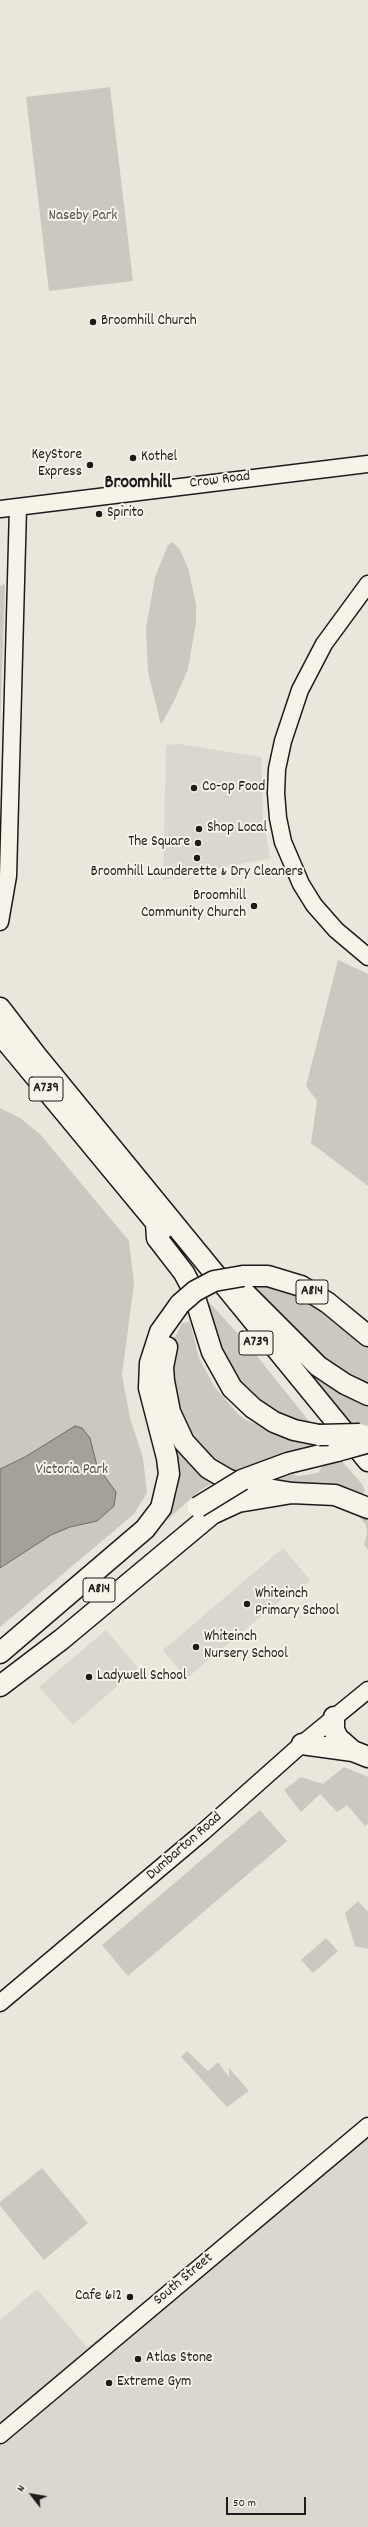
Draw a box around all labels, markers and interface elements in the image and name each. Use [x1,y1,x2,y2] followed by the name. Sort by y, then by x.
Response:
[49,208,117,226] park label: Naseby Park
[101,313,197,331] place label: Broomhill Church
[88,317,98,327] marker: Broomhill Church
[31,447,82,482] place label: KeyStore Express
[141,449,177,467] place label: Kothel
[128,453,138,463] marker: Kothel
[85,460,95,470] marker: KeyStore Express
[189,468,251,494] street label: Crow Road
[104,473,172,495] district label: Broomhill
[107,505,144,523] place label: Spirito
[94,509,104,519] marker: Spirito
[202,779,265,797] place label: Co-op Food
[189,783,199,793] marker: Co-op Food
[207,820,267,838] place label: Shop Local
[194,824,204,834] marker: Shop Local
[128,834,190,852] place label: The Square
[193,838,203,848] marker: The Square
[192,853,202,863] marker: Broomhill Launderette & Dry Cleaners
[91,864,303,882] place label: Broomhill Launderette & Dry Cleaners
[141,888,246,923] place label: Broomhill Community Church
[249,901,259,911] marker: Broomhill Community Church
[29,1077,63,1101] road number: A739
[296,1280,328,1304] road number: A814
[239,1331,273,1355] road number: A739
[36,1462,108,1480] park label: Victoria Park
[83,1578,115,1602] road number: A814
[255,1586,339,1621] place label: Whiteinch Primary School
[242,1599,252,1609] marker: Whiteinch Primary School
[204,1629,288,1664] place label: Whiteinch Nursery School
[191,1642,201,1652] marker: Whiteinch Nursery School
[97,1668,187,1686] place label: Ladywell School
[84,1672,94,1682] marker: Ladywell School
[144,1809,226,1885] street label: Dumbarton Road
[151,2250,217,2310] street label: South Street
[75,2288,122,2306] place label: Cafe 612
[125,2292,135,2302] marker: Cafe 612
[146,2350,212,2368] place label: Atlas Stone
[133,2354,143,2364] marker: Atlas Stone
[117,2374,191,2392] place label: Extreme Gym
[104,2378,114,2388] marker: Extreme Gym
[12,2475,52,2515] north arrow
[13,2482,30,2495] text: N
[228,2489,308,2515] scale bar
[233,2495,256,2512] text: 50 m

